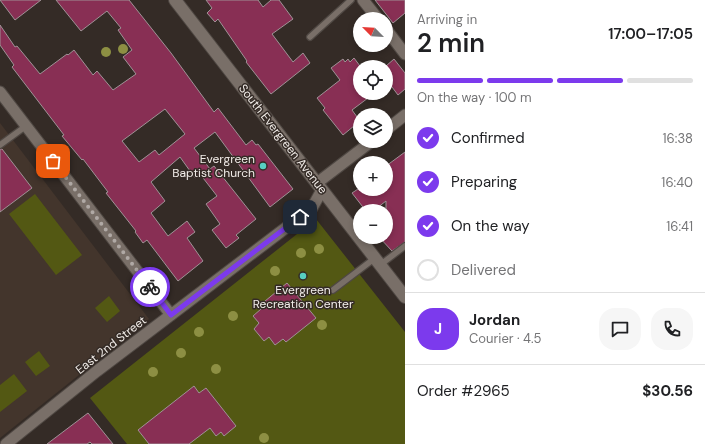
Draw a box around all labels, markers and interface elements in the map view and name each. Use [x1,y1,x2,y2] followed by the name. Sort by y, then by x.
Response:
[417,11,477,28] text: Arriving in
[353,12,393,52] north arrow
[353,12,393,244] map controls
[608,24,693,44] text: 17:00–17:05
[417,26,485,60] text: 2 min
[353,60,393,100] button: locate
[235,81,331,197] street label: South Evergreen Avenue
[417,89,532,106] text: On the way · 100 m
[353,108,393,148] button: layers
[417,127,439,149] icon: check
[451,128,525,148] text: Confirmed
[663,130,693,147] text: 16:38
[36,144,70,178] pin
[42,150,64,172] icon: bag
[172,151,255,181] place label: Evergreen Baptist Church
[353,156,393,196] button: +
[258,161,268,171] marker: Evergreen Baptist Church
[417,171,439,193] icon: check
[451,172,517,192] text: Preparing
[661,174,693,191] text: 16:40
[283,200,317,234] pin
[353,204,393,244] button: −
[289,206,311,228] icon: home
[417,215,439,237] icon: check
[451,216,530,236] text: On the way
[666,218,693,235] text: 16:41
[451,260,516,280] text: Delivered
[130,267,170,307] courier
[298,271,308,281] marker: Evergreen Recreation Center
[139,276,161,298] icon: bike
[253,282,354,312] place label: Evergreen Recreation Center
[599,308,641,350] button: chat
[651,308,693,350] button: phone
[469,310,520,330] text: Jordan
[72,312,150,378] street label: East 2nd Street
[434,319,442,339] text: J
[469,330,542,347] text: Courier · 4.5
[417,381,510,401] text: Order #2965
[642,381,693,401] text: $30.56

